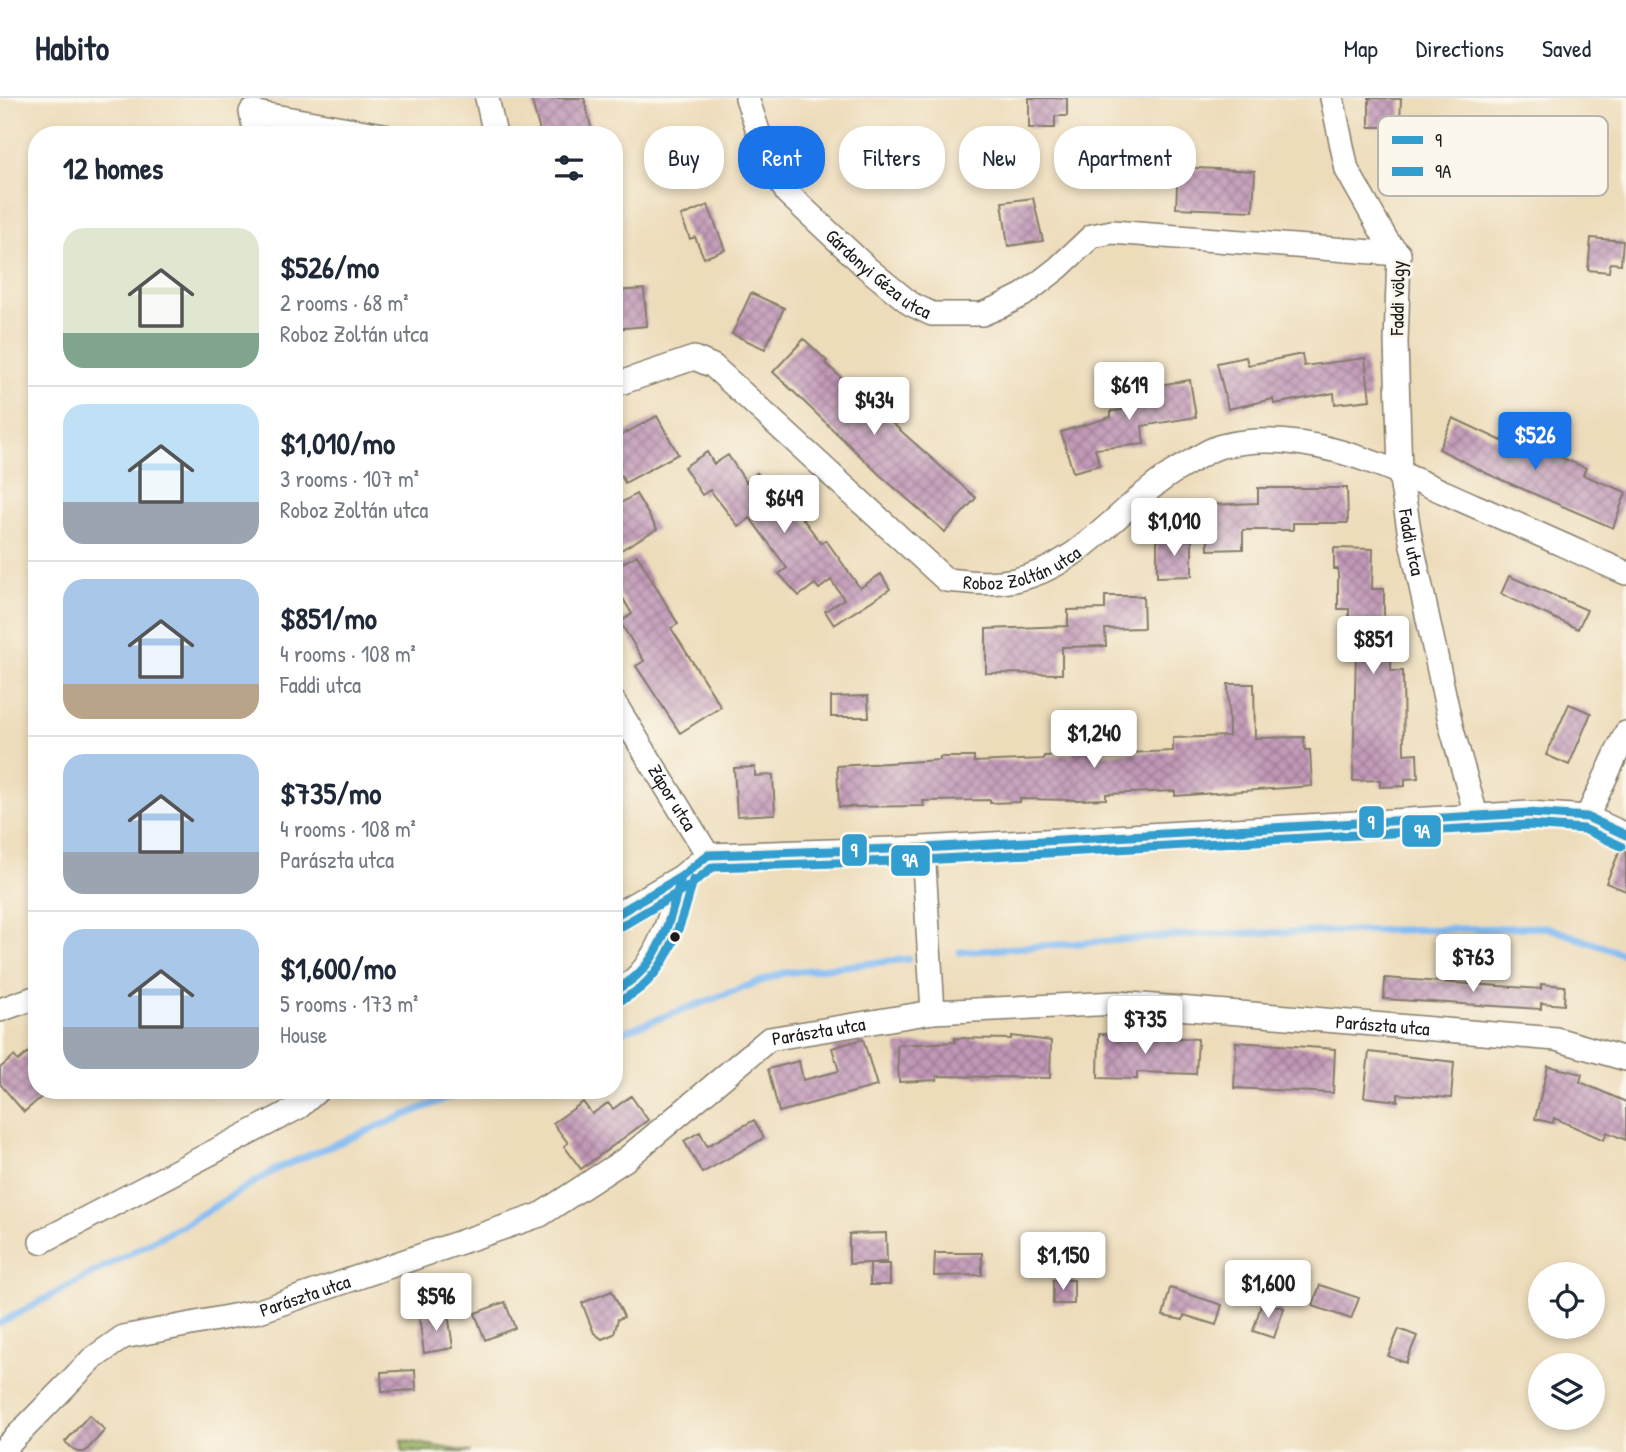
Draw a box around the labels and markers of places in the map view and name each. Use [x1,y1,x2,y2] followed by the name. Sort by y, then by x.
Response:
[1088,362,1170,422] pin: $619
[833,378,915,437] pin: $434
[1494,412,1576,472] pin: $526
[743,476,825,535] pin: $649
[1117,498,1231,558] pin: $1,010
[1332,616,1414,676] pin: $851
[1037,710,1151,770] pin: $1,240
[668,930,682,944] unlabelled marker
[1432,934,1514,994] pin: $763
[1104,996,1186,1056] pin: $735
[1006,1232,1120,1292] pin: $1,150
[1211,1260,1325,1320] pin: $1,600
[395,1274,477,1333] pin: $596

